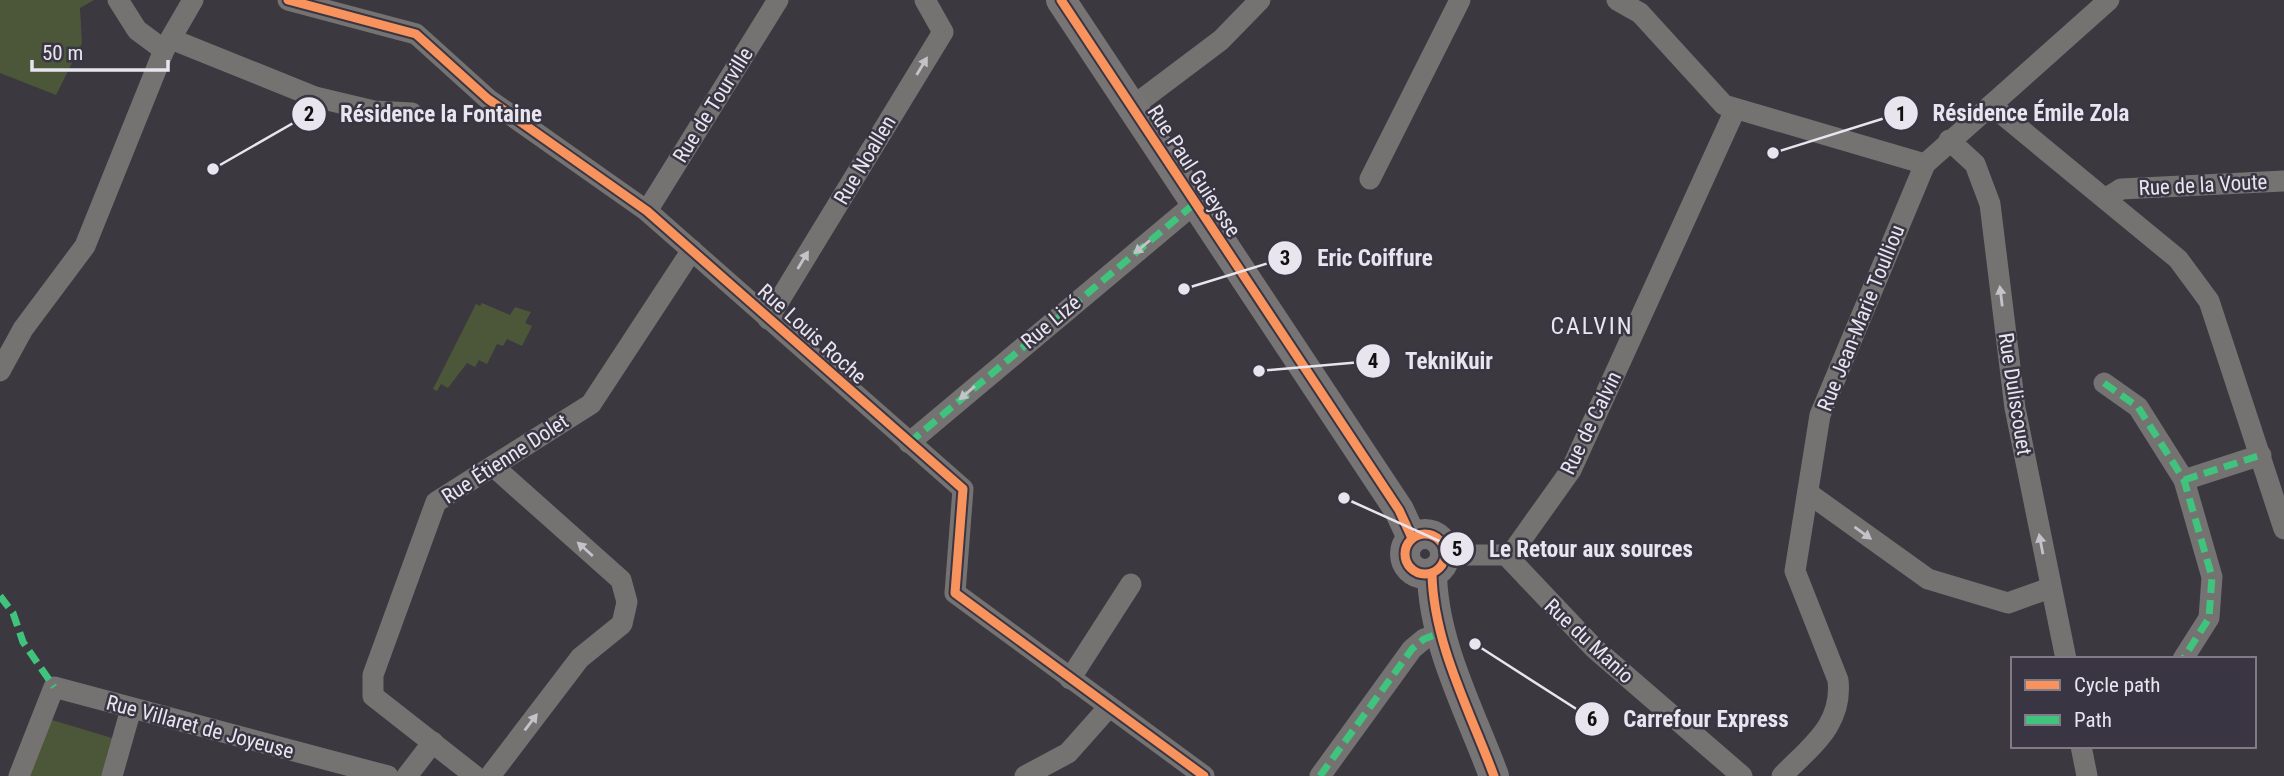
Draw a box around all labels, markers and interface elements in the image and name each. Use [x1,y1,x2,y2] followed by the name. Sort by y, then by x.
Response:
[32,28,168,72] scale bar
[42,41,83,65] text: 50 m
[668,43,758,167] street label: Rue de Tourville
[916,57,929,76] one-way arrow
[1883,91,2143,135] callout: Résidence Émile Zola
[291,92,556,136] callout: Résidence la Fontaine
[1933,99,2130,127] text: Résidence Émile Zola
[340,101,542,128] text: Résidence la Fontaine
[1142,101,1246,241] street label: Rue Paul Guieysse
[304,102,314,126] text: 2
[1896,102,1906,126] text: 1
[829,111,901,209] street label: Rue Noallen
[2138,170,2268,200] street label: Rue de la Voute
[1813,221,1909,415] street label: Rue Jean-Marie Toulliou
[1268,236,1447,280] callout: Eric Coiffure
[1133,239,1150,254] one-way arrow
[1317,245,1433,272] text: Eric Coiffure
[1280,246,1290,270] text: 3
[797,251,810,270] one-way arrow
[753,279,871,389] street label: Rue Louis Roche
[1995,284,2006,306] one-way arrow
[1017,290,1086,354] street label: Rue Lizé
[1550,312,1634,340] district label: CALVIN
[1993,331,2037,457] street label: Rue Duliscouet
[1356,339,1507,383] callout: TekniKuir
[1405,348,1493,375] text: TekniKuir
[1368,349,1378,373] text: 4
[1556,367,1626,479] street label: Rue de Calvin
[958,385,976,401] one-way arrow
[437,409,573,509] street label: Rue Étienne Dolet
[1854,526,1872,540] one-way arrow
[1440,527,1707,571] callout: Le Retour aux sources
[2036,533,2047,555] one-way arrow
[1489,536,1693,563] text: Le Retour aux sources
[1452,537,1462,561] text: 5
[577,542,594,557] one-way arrow
[1540,594,1638,688] street label: Rue du Manio
[2011,657,2256,748] legend
[2074,673,2160,697] text: Cycle path
[104,690,296,764] street label: Rue Villaret de Joyeuse
[1575,697,1803,741] callout: Carrefour Express
[1623,706,1789,733] text: Carrefour Express
[1587,707,1597,731] text: 6
[2074,708,2112,732] text: Path
[524,713,539,731] one-way arrow

